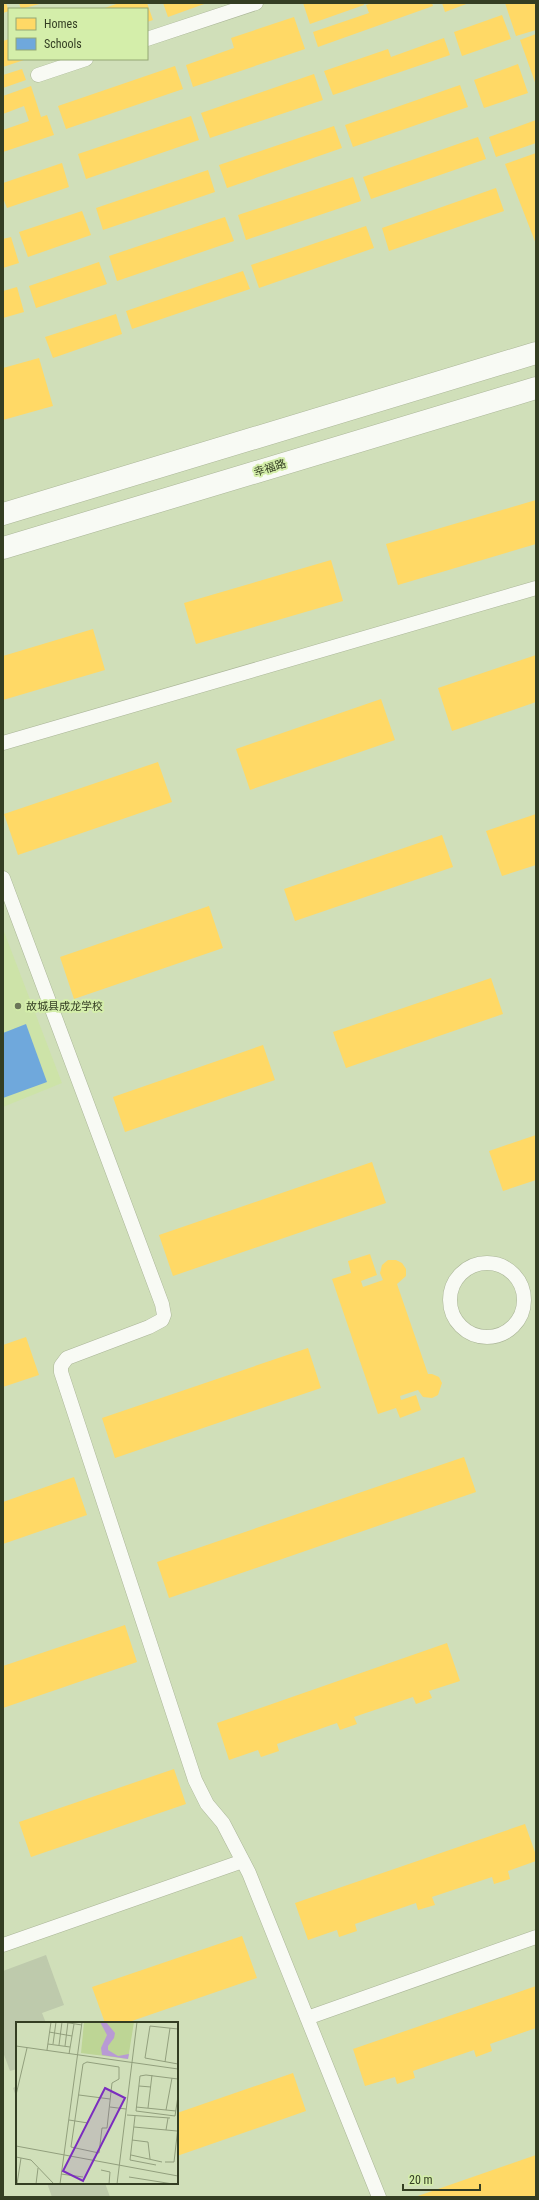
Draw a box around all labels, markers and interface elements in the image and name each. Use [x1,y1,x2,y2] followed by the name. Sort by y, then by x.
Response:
[8,8,148,60] legend
[44,17,78,31] text: Homes
[44,37,82,51] text: Schools
[252,457,288,479] street label: 幸福路
[26,1000,103,1013] place label: 故城县成龙学校
[13,1001,23,1011] marker: 故城县成龙学校
[16,2022,178,2184] inset map
[403,2166,480,2192] scale bar
[409,2173,433,2187] text: 20 m

